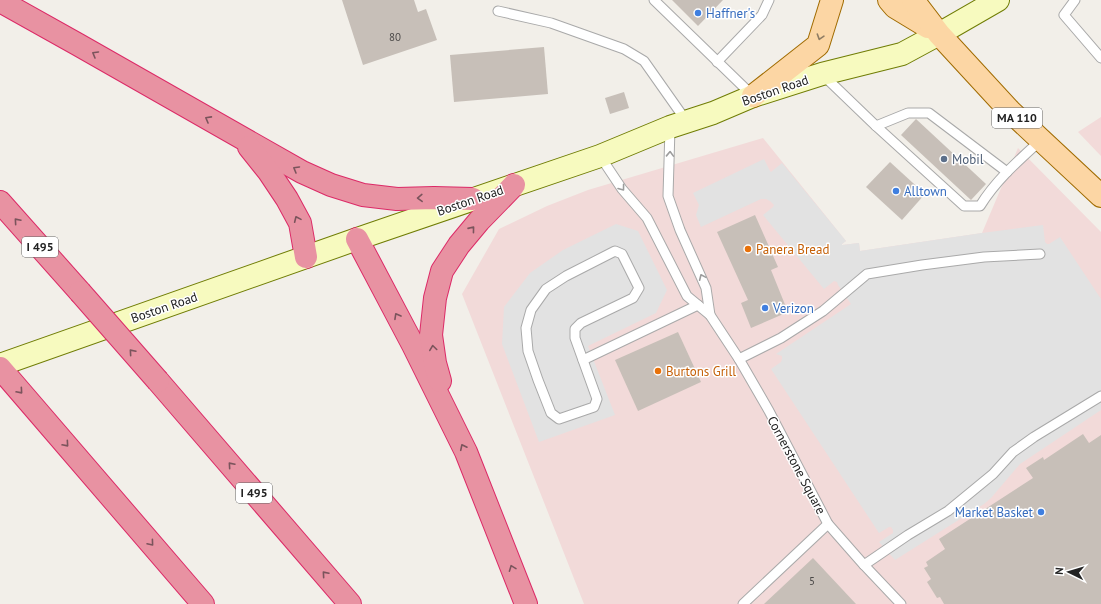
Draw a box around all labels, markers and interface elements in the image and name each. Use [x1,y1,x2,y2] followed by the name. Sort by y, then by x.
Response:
[706,5,755,22] place label: Haffner's
[693,8,703,18] marker: Haffner's
[389,30,401,44] house number: 80
[816,34,825,41] one-way arrow
[92,52,99,59] one-way arrow
[740,71,811,110] street label: Boston Road
[992,108,1042,128] road number: MA 110
[205,116,212,123] one-way arrow
[665,151,674,157] one-way arrow
[952,151,984,168] place label: Mobil
[939,154,949,164] marker: Mobil
[293,166,300,173] one-way arrow
[435,181,506,220] street label: Boston Road
[904,183,947,200] place label: Alltown
[617,184,624,191] one-way arrow
[891,186,901,196] marker: Alltown
[417,194,423,203] one-way arrow
[294,216,302,224] one-way arrow
[14,218,22,226] one-way arrow
[468,226,475,233] one-way arrow
[22,237,58,257] road number: I 495
[756,241,829,258] place label: Panera Bread
[743,244,753,254] marker: Panera Bread
[699,274,707,282] one-way arrow
[129,288,200,327] street label: Boston Road
[772,300,814,317] place label: Verizon
[760,303,770,313] marker: Verizon
[395,313,402,320] one-way arrow
[429,344,438,351] one-way arrow
[129,349,136,357] one-way arrow
[666,363,736,380] place label: Burtons Grill
[653,366,663,376] marker: Burtons Grill
[16,387,23,394] one-way arrow
[764,413,830,517] street label: Cornerstone Square
[61,440,68,447] one-way arrow
[461,444,468,451] one-way arrow
[228,463,235,470] one-way arrow
[236,483,272,503] road number: I 495
[955,504,1034,521] place label: Market Basket
[1036,507,1046,517] marker: Market Basket
[146,538,153,546] one-way arrow
[1049,552,1089,592] north arrow
[509,564,517,571] one-way arrow
[1052,567,1066,575] text: N
[322,572,329,579] one-way arrow
[809,574,815,588] house number: 5

